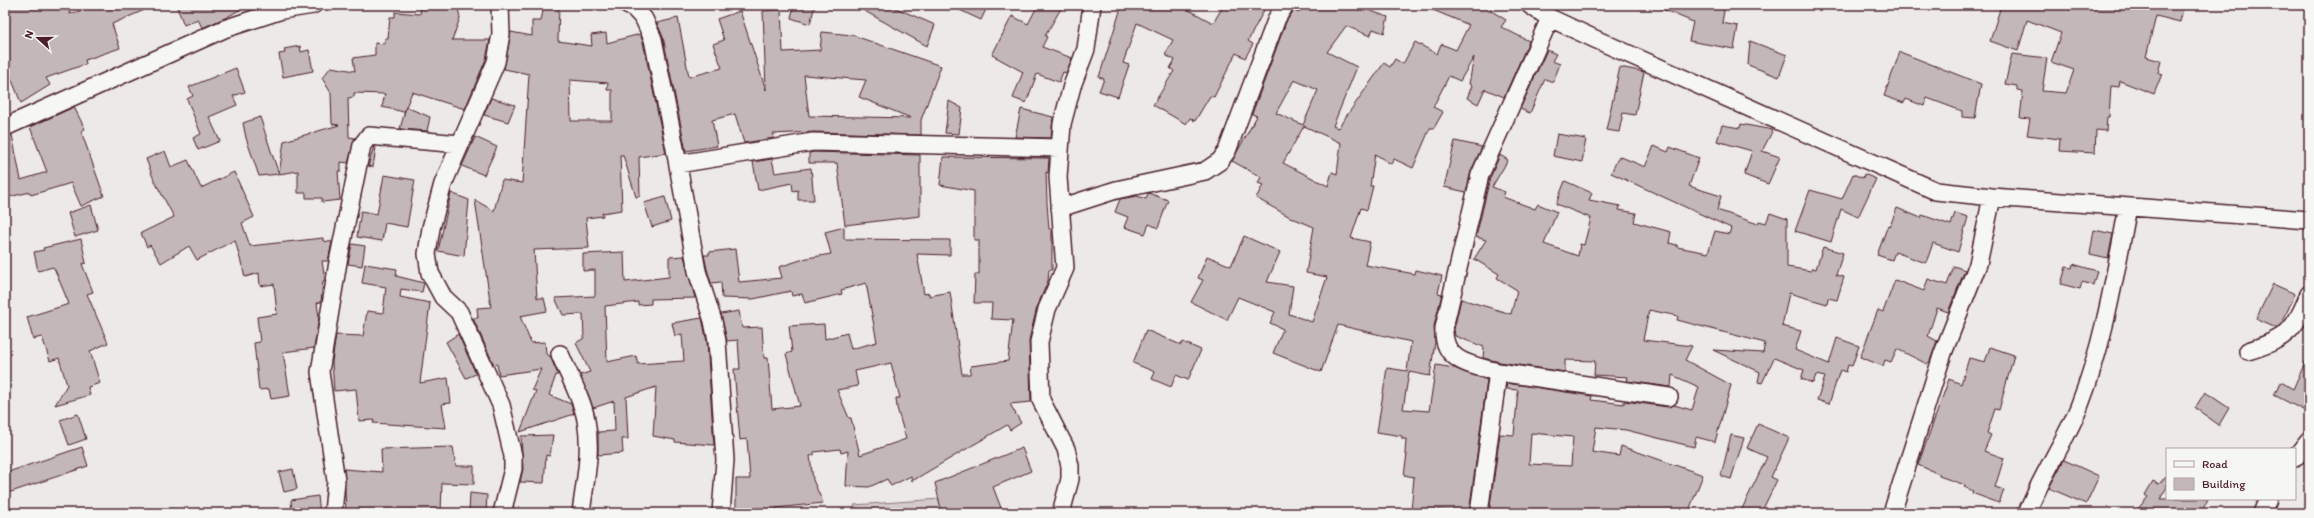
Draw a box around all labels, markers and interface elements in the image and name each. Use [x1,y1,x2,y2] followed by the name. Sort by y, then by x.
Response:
[18,18,58,58] north arrow
[22,29,37,40] text: N
[2166,448,2296,500] legend
[2202,457,2228,471] text: Road
[2202,477,2246,491] text: Building

